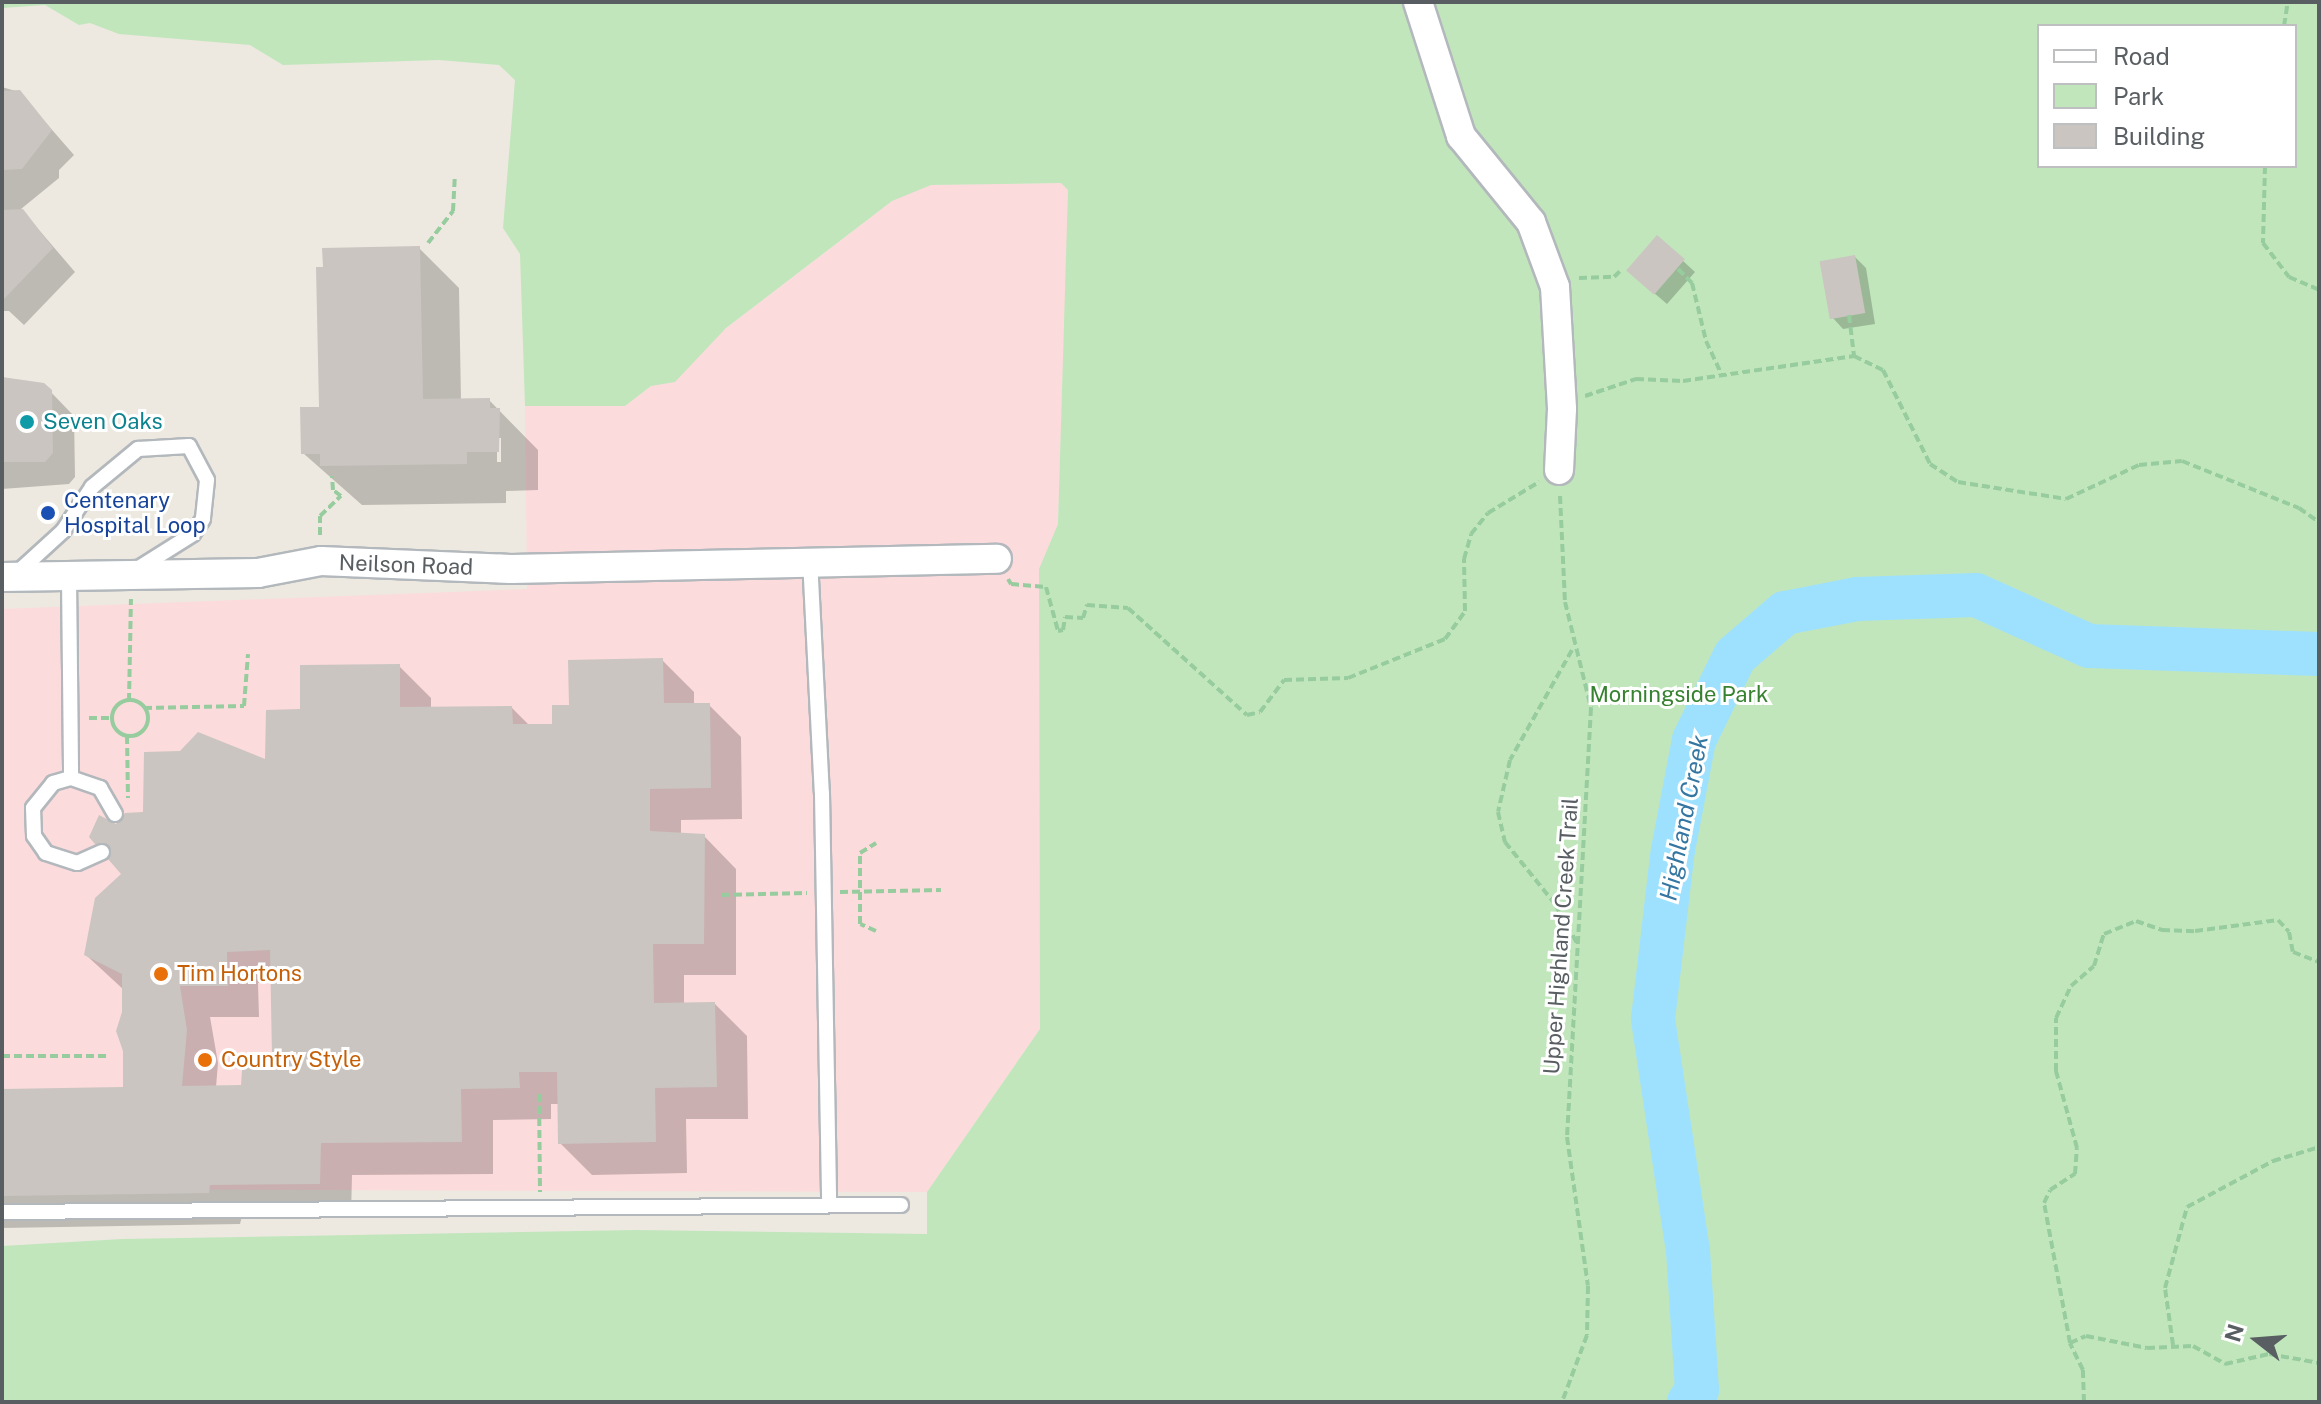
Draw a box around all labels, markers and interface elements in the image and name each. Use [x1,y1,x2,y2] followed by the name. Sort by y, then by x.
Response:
[2037,24,2297,168] legend
[2113,42,2170,70] text: Road
[2113,82,2164,110] text: Park
[2113,122,2205,150] text: Building
[43,409,163,435] place label: Seven Oaks
[18,413,36,431] marker: Seven Oaks
[64,487,206,538] place label: Centenary Hospital Loop
[39,504,57,522] marker: Centenary Hospital Loop
[338,549,474,581] street label: Neilson Road
[1589,682,1769,708] park label: Morningside Park
[1654,733,1714,903] water label: Highland Creek
[1538,797,1584,1075] street label: Upper Highland Creek Trail
[177,961,302,987] place label: Tim Hortons
[152,965,170,983] marker: Tim Hortons
[221,1047,361,1073] place label: Country Style
[196,1051,214,1069] marker: Country Style
[2217,1300,2297,1380] north arrow
[2219,1321,2249,1345] text: N

